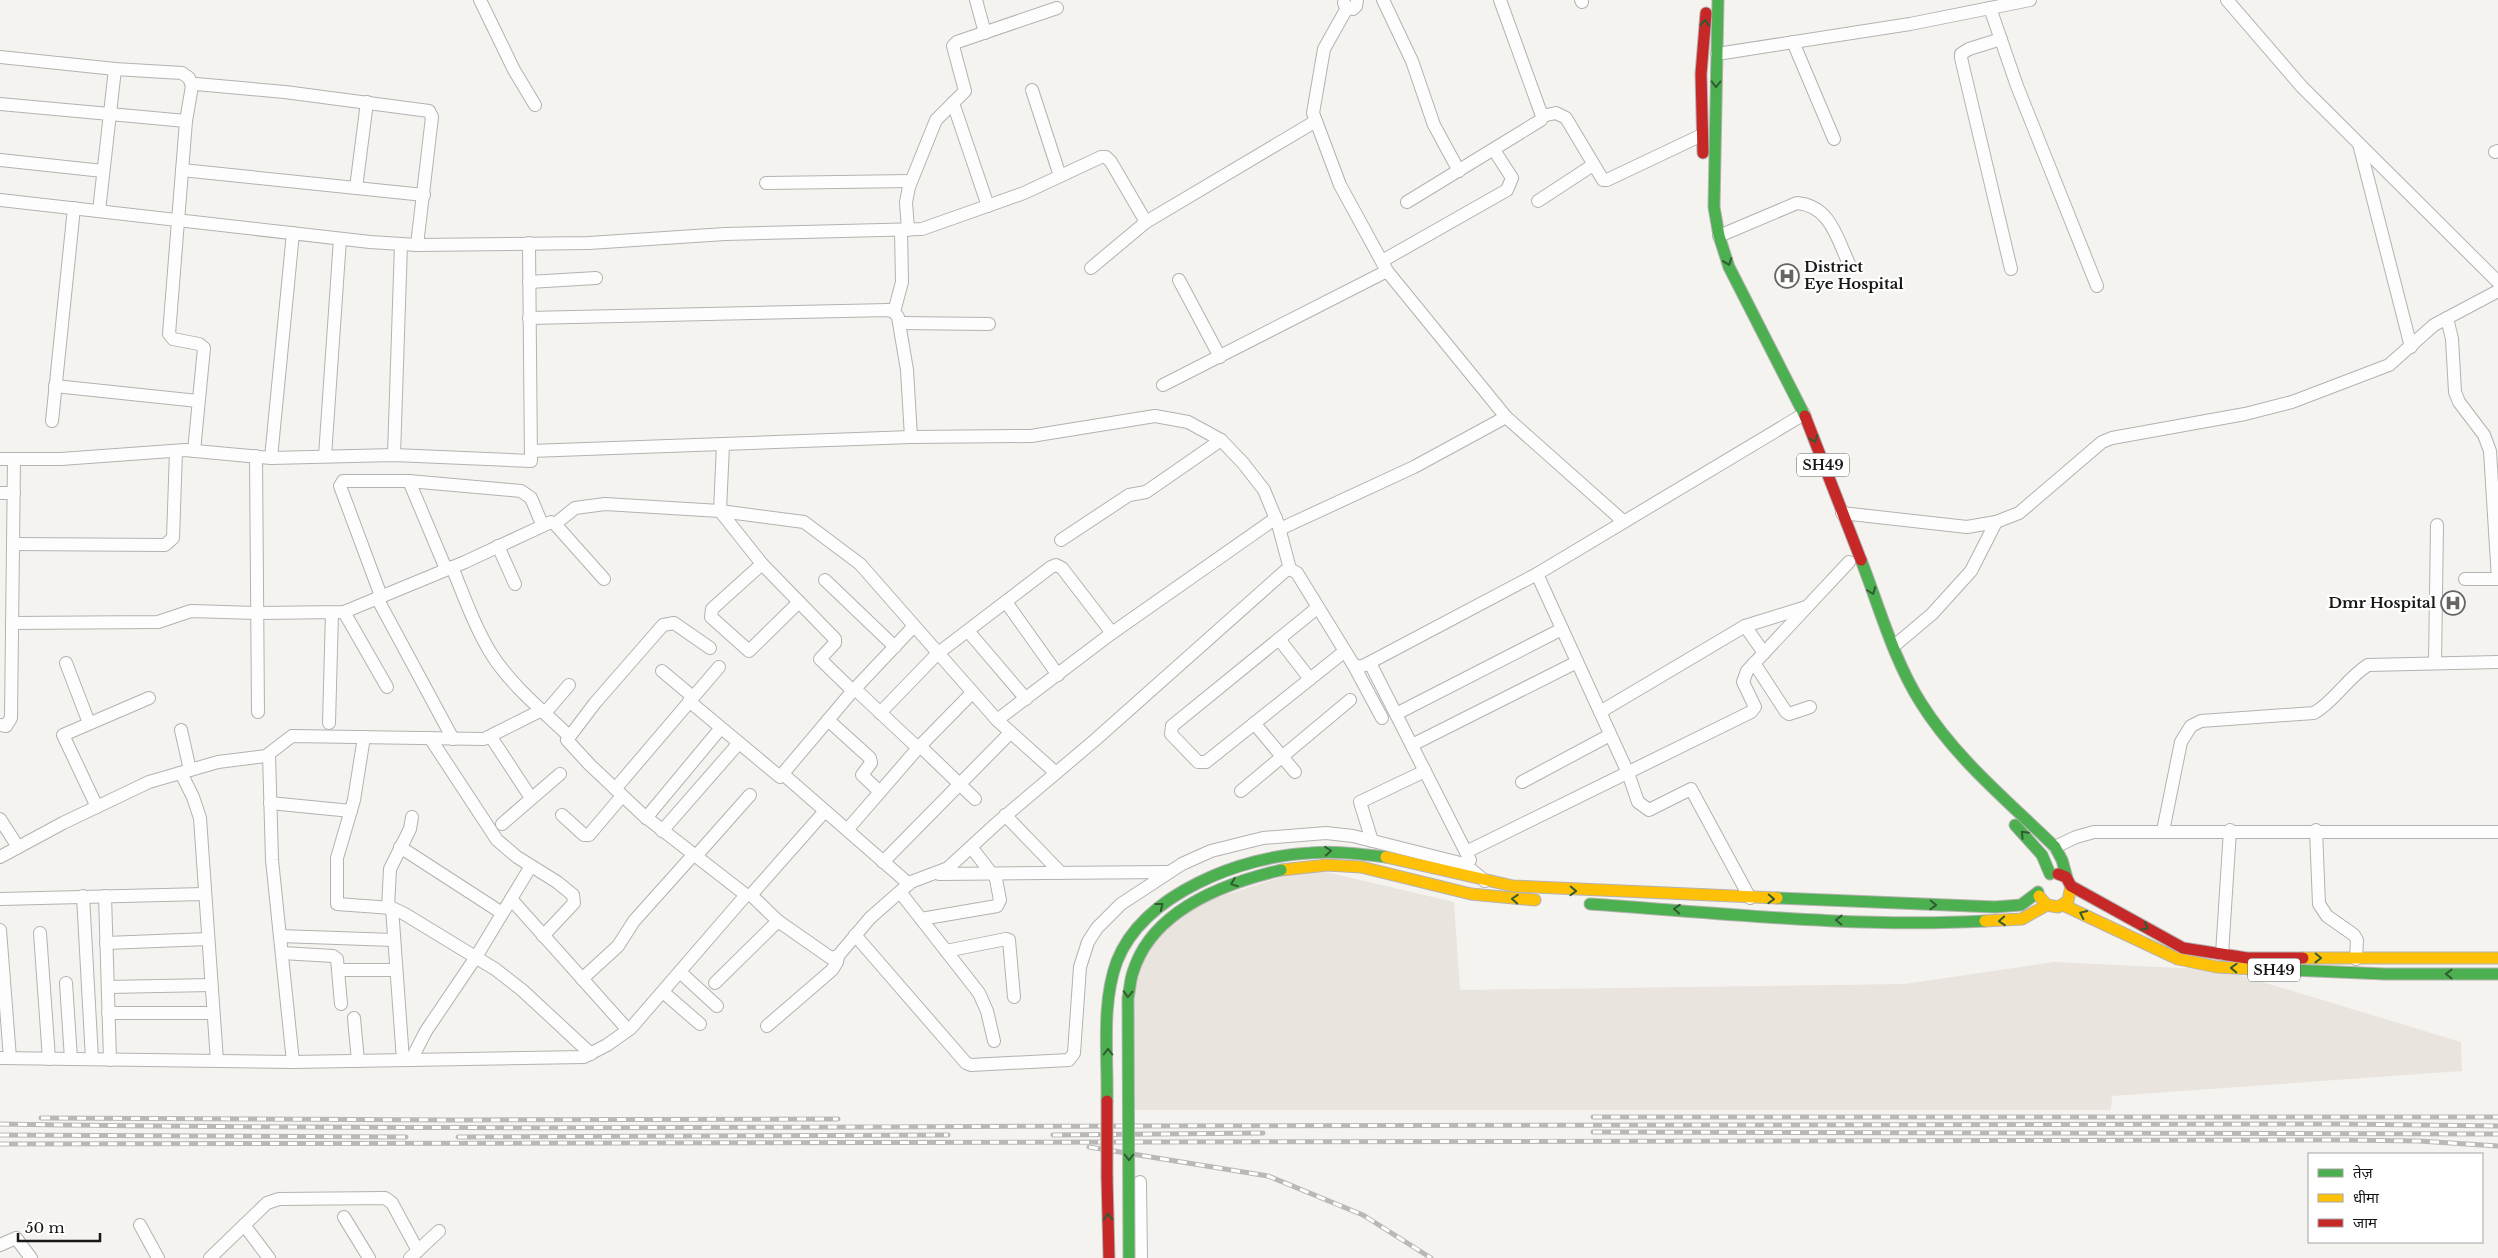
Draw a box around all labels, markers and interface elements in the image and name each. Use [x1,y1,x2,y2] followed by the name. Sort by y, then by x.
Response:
[1700,19,1711,27] one-way arrow
[1711,80,1722,88] one-way arrow
[1722,257,1732,265] one-way arrow
[1804,257,1904,293] place label: District Eye Hospital
[1774,263,1800,289] hospital icon: District Eye Hospital
[1808,435,1818,443] one-way arrow
[1797,454,1849,476] road number: SH49
[1866,586,1877,595] one-way arrow
[2440,590,2466,616] hospital icon: Dmr Hospital
[2328,593,2437,612] place label: Dmr Hospital
[2020,830,2029,839] one-way arrow
[1324,846,1332,857] one-way arrow
[1230,877,1239,887] one-way arrow
[1570,885,1578,896] one-way arrow
[1511,893,1519,904] one-way arrow
[1767,893,1775,904] one-way arrow
[1930,900,1937,910] one-way arrow
[1154,903,1164,912] one-way arrow
[1673,904,1681,915] one-way arrow
[2079,910,2088,920] one-way arrow
[1835,915,1843,925] one-way arrow
[1997,916,2005,927] one-way arrow
[2139,921,2148,931] one-way arrow
[2315,953,2323,963] one-way arrow
[2248,958,2300,982] road number: SH49
[2230,963,2238,973] one-way arrow
[2445,969,2453,979] one-way arrow
[1123,990,1134,998] one-way arrow
[1103,1048,1113,1056] one-way arrow
[1124,1153,1134,1161] one-way arrow
[2308,1153,2483,1243] legend
[2353,1163,2374,1182] text: तेज़
[2353,1188,2380,1207] text: धीमा
[18,1210,100,1242] scale bar
[1103,1213,1113,1221] one-way arrow
[2353,1213,2378,1232] text: जाम
[25,1218,65,1237] text: 50 m

